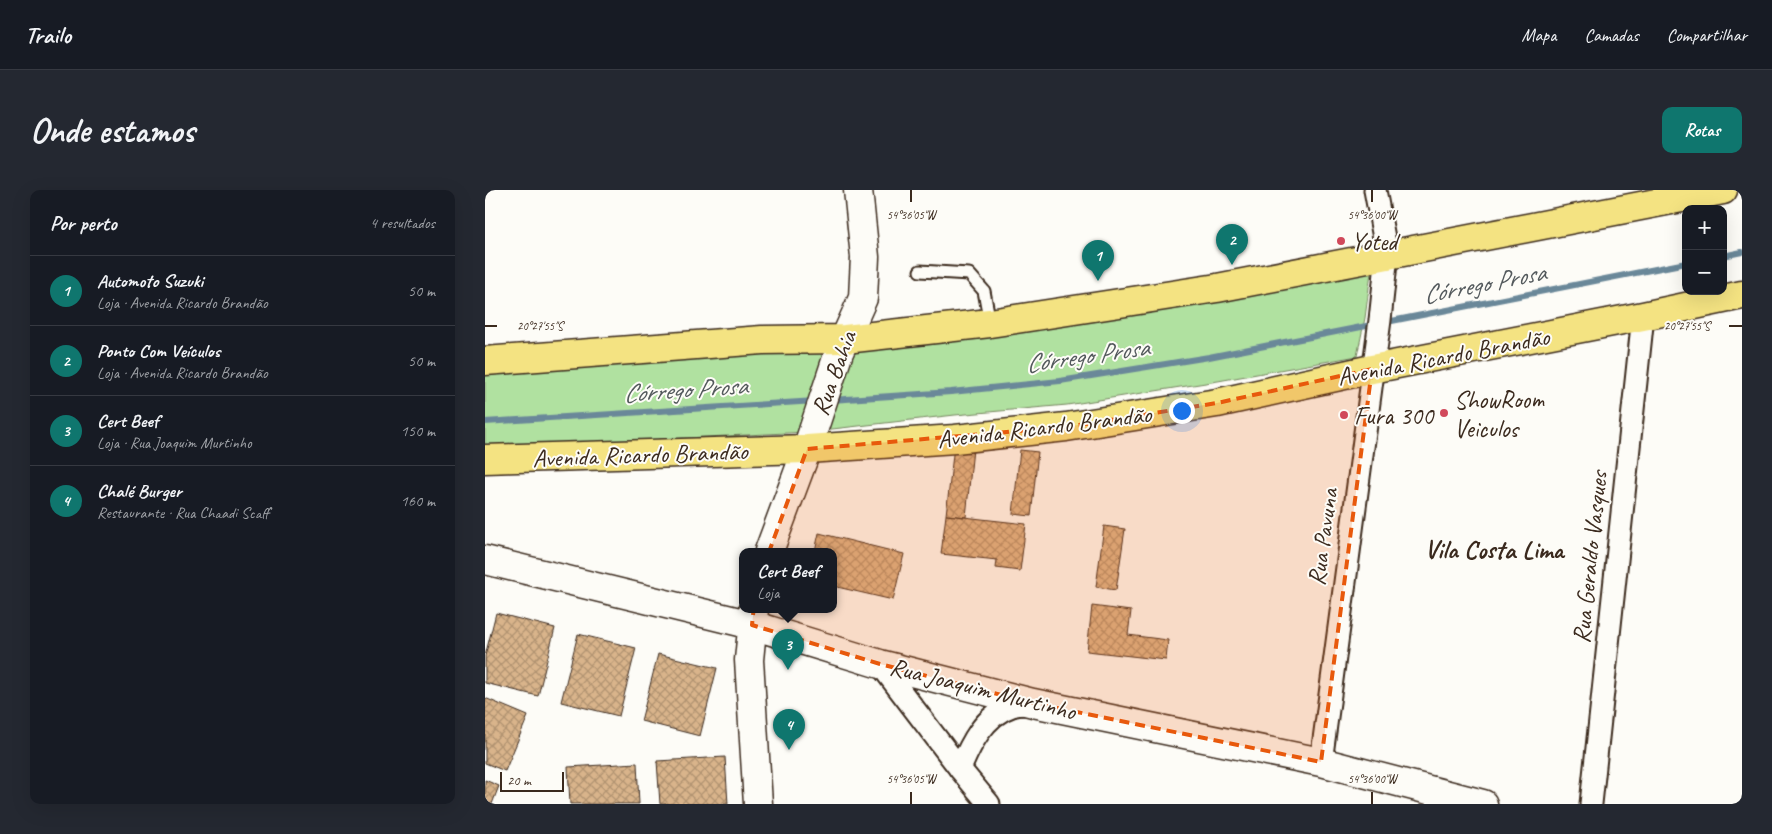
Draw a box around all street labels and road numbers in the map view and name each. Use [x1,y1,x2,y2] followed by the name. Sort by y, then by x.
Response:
[1335,321,1553,393] street label: Avenida Ricardo Brandão
[804,325,865,420] street label: Rua Bahia
[935,398,1154,456] street label: Avenida Ricardo Brandão
[532,435,749,475] street label: Avenida Ricardo Brandão
[1565,467,1615,645] street label: Rua Geraldo Vasques
[1300,485,1346,588] street label: Rua Pavuna
[886,650,1080,728] street label: Rua Joaquim Murtinho

